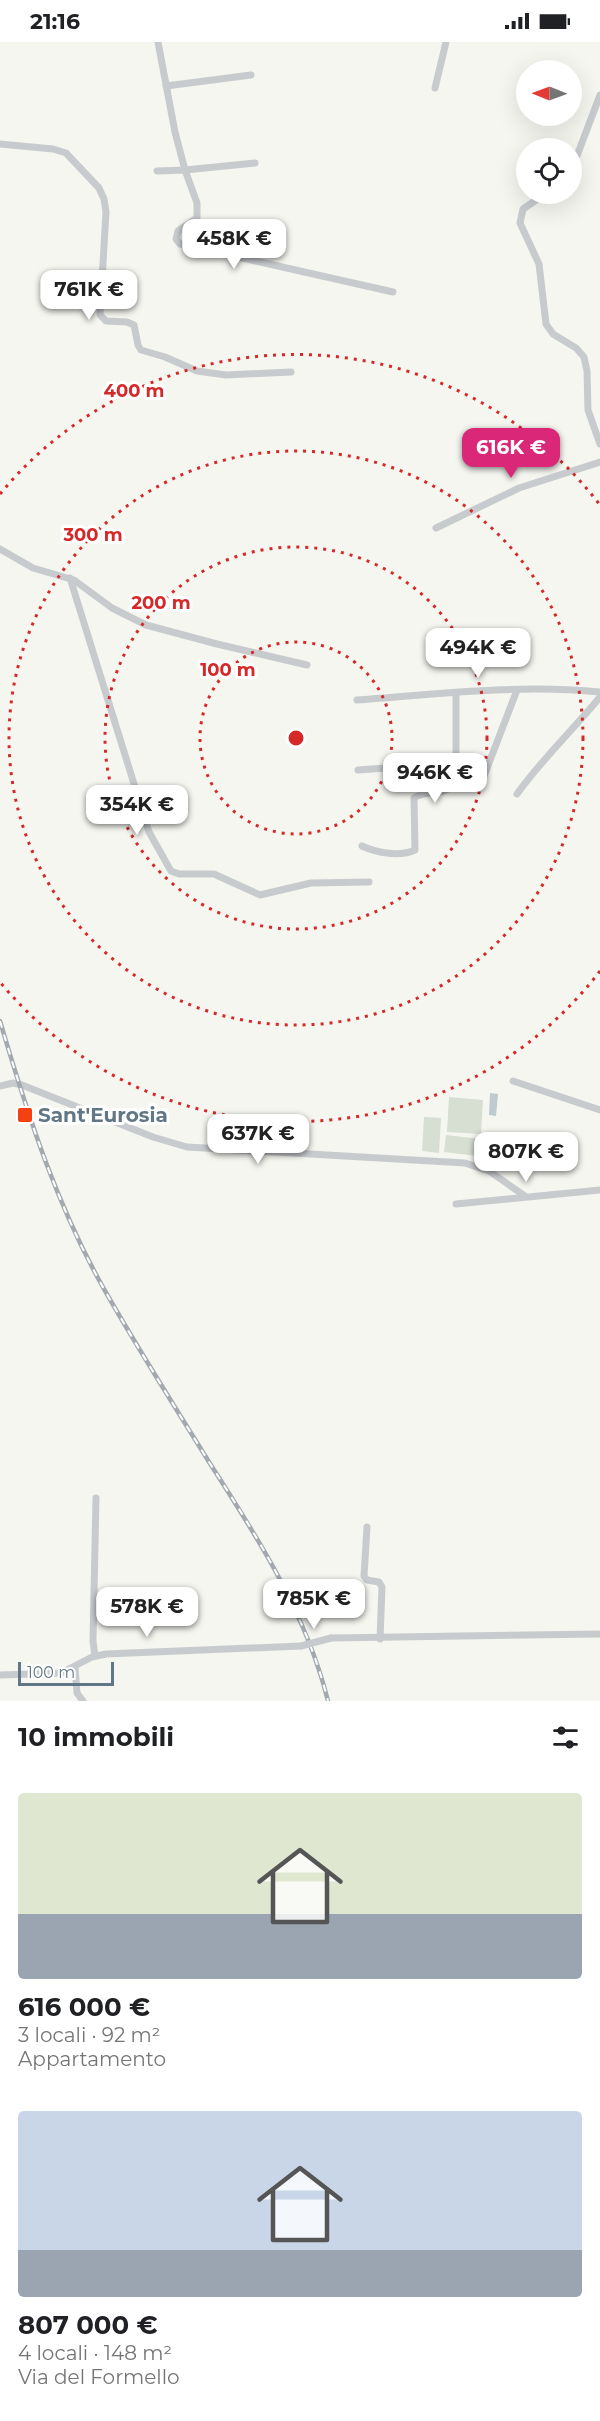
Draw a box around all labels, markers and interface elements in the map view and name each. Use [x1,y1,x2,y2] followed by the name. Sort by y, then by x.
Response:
[30,8,80,35] text: 21:16
[516,60,582,126] north arrow
[516,60,582,204] map controls
[516,138,582,204] button: locate
[185,219,283,270] pin: 458K €
[196,226,272,250] text: 458K €
[40,270,138,321] pin: 761K €
[54,277,124,301] text: 761K €
[104,380,164,402] text: 400 m
[462,428,560,479] pin: 616K €
[476,435,546,459] text: 616K €
[62,524,123,546] text: 300 m
[131,592,191,614] text: 200 m
[429,628,527,679] pin: 494K €
[440,635,516,659] text: 494K €
[200,659,256,681] text: 100 m
[286,728,306,748] centre of rings
[386,753,484,804] pin: 946K €
[397,760,473,784] text: 946K €
[88,785,186,836] pin: 354K €
[100,792,174,816] text: 354K €
[38,1103,168,1127] place label: Sant'Eurosia
[16,1106,34,1124] marker: Sant'Eurosia
[209,1114,307,1165] pin: 637K €
[221,1121,295,1145] text: 637K €
[477,1132,575,1183] pin: 807K €
[488,1139,564,1163] text: 807K €
[265,1579,363,1630] pin: 785K €
[277,1586,351,1610] text: 785K €
[98,1587,196,1638] pin: 578K €
[110,1594,184,1618] text: 578K €
[18,1659,114,1686] scale bar
[27,1663,75,1682] text: 100 m
[18,1721,174,1753] text: 10 immobili
[549,1721,582,1754] icon: filters
[246,1832,354,1940] icon: home
[18,1991,150,2023] text: 616 000 €
[18,2023,160,2047] text: 3 locali · 92 m²
[18,2047,166,2071] text: Appartamento
[246,2150,354,2258] icon: home
[18,2309,158,2341] text: 807 000 €
[18,2341,172,2365] text: 4 locali · 148 m²
[18,2365,180,2389] text: Via del Formello

